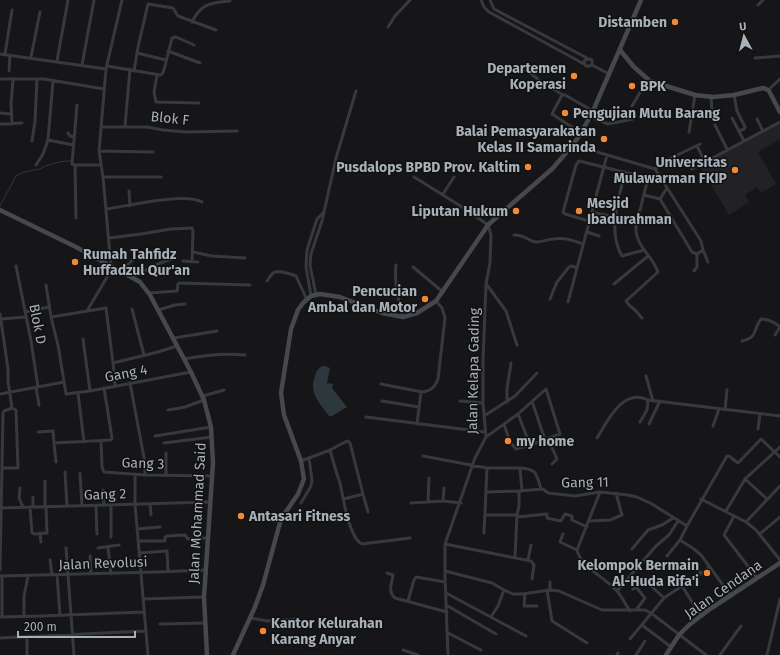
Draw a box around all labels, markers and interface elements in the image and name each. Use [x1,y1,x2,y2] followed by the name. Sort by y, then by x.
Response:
[598,14,667,31] place label: Distamben
[724,16,764,56] north arrow
[670,17,680,27] marker: Distamben
[738,20,747,33] text: U
[487,60,566,93] place label: Departemen Koperasi
[569,71,579,81] marker: Departemen Koperasi
[640,78,667,95] place label: BPK
[627,81,637,91] marker: BPK
[573,105,720,122] place label: Pengujian Mutu Barang
[150,108,190,129] street label: Blok F
[560,108,570,118] marker: Pengujian Mutu Barang
[456,123,596,156] place label: Balai Pemasyarakatan Kelas II Samarinda
[599,134,609,144] marker: Balai Pemasyarakatan Kelas II Samarinda
[614,154,728,187] place label: Universitas Mulawarman FKIP
[336,159,520,176] place label: Pusdalops BPBD Prov. Kaltim
[523,162,533,172] marker: Pusdalops BPBD Prov. Kaltim
[730,165,740,175] marker: Universitas Mulawarman FKIP
[587,195,672,228] place label: Mesjid Ibadurahman
[411,203,508,220] place label: Liputan Hukum
[511,206,521,216] marker: Liputan Hukum
[574,206,584,216] marker: Mesjid Ibadurahman
[83,246,190,279] place label: Rumah Tahfidz Huffadzul Qur'an
[70,257,80,267] marker: Rumah Tahfidz Huffadzul Qur'an
[307,283,417,316] place label: Pencucian Ambal dan Motor
[420,294,430,304] marker: Pencucian Ambal dan Motor
[25,303,50,346] street label: Blok D
[464,307,483,434] street label: Jalan Kelapa Gading
[103,361,149,386] street label: Gang 4
[516,433,574,450] place label: my home
[503,436,513,446] marker: my home
[185,442,210,584] street label: Jalan Mohammad Said
[121,454,165,473] street label: Gang 3
[561,474,609,491] street label: Gang 11
[83,485,127,504] street label: Gang 2
[248,508,351,525] place label: Antasari Fitness
[236,511,246,521] marker: Antasari Fitness
[58,553,148,574] street label: Jalan Revolusi
[681,556,765,622] street label: Jalan Cendana
[577,557,699,590] place label: Kelompok Bermain Al-Huda Rifa'i
[702,568,712,578] marker: Kelompok Bermain Al-Huda Rifa'i
[18,613,135,639] scale bar
[271,615,383,648] place label: Kantor Kelurahan Karang Anyar
[24,620,57,634] text: 200 m
[258,626,268,636] marker: Kantor Kelurahan Karang Anyar

